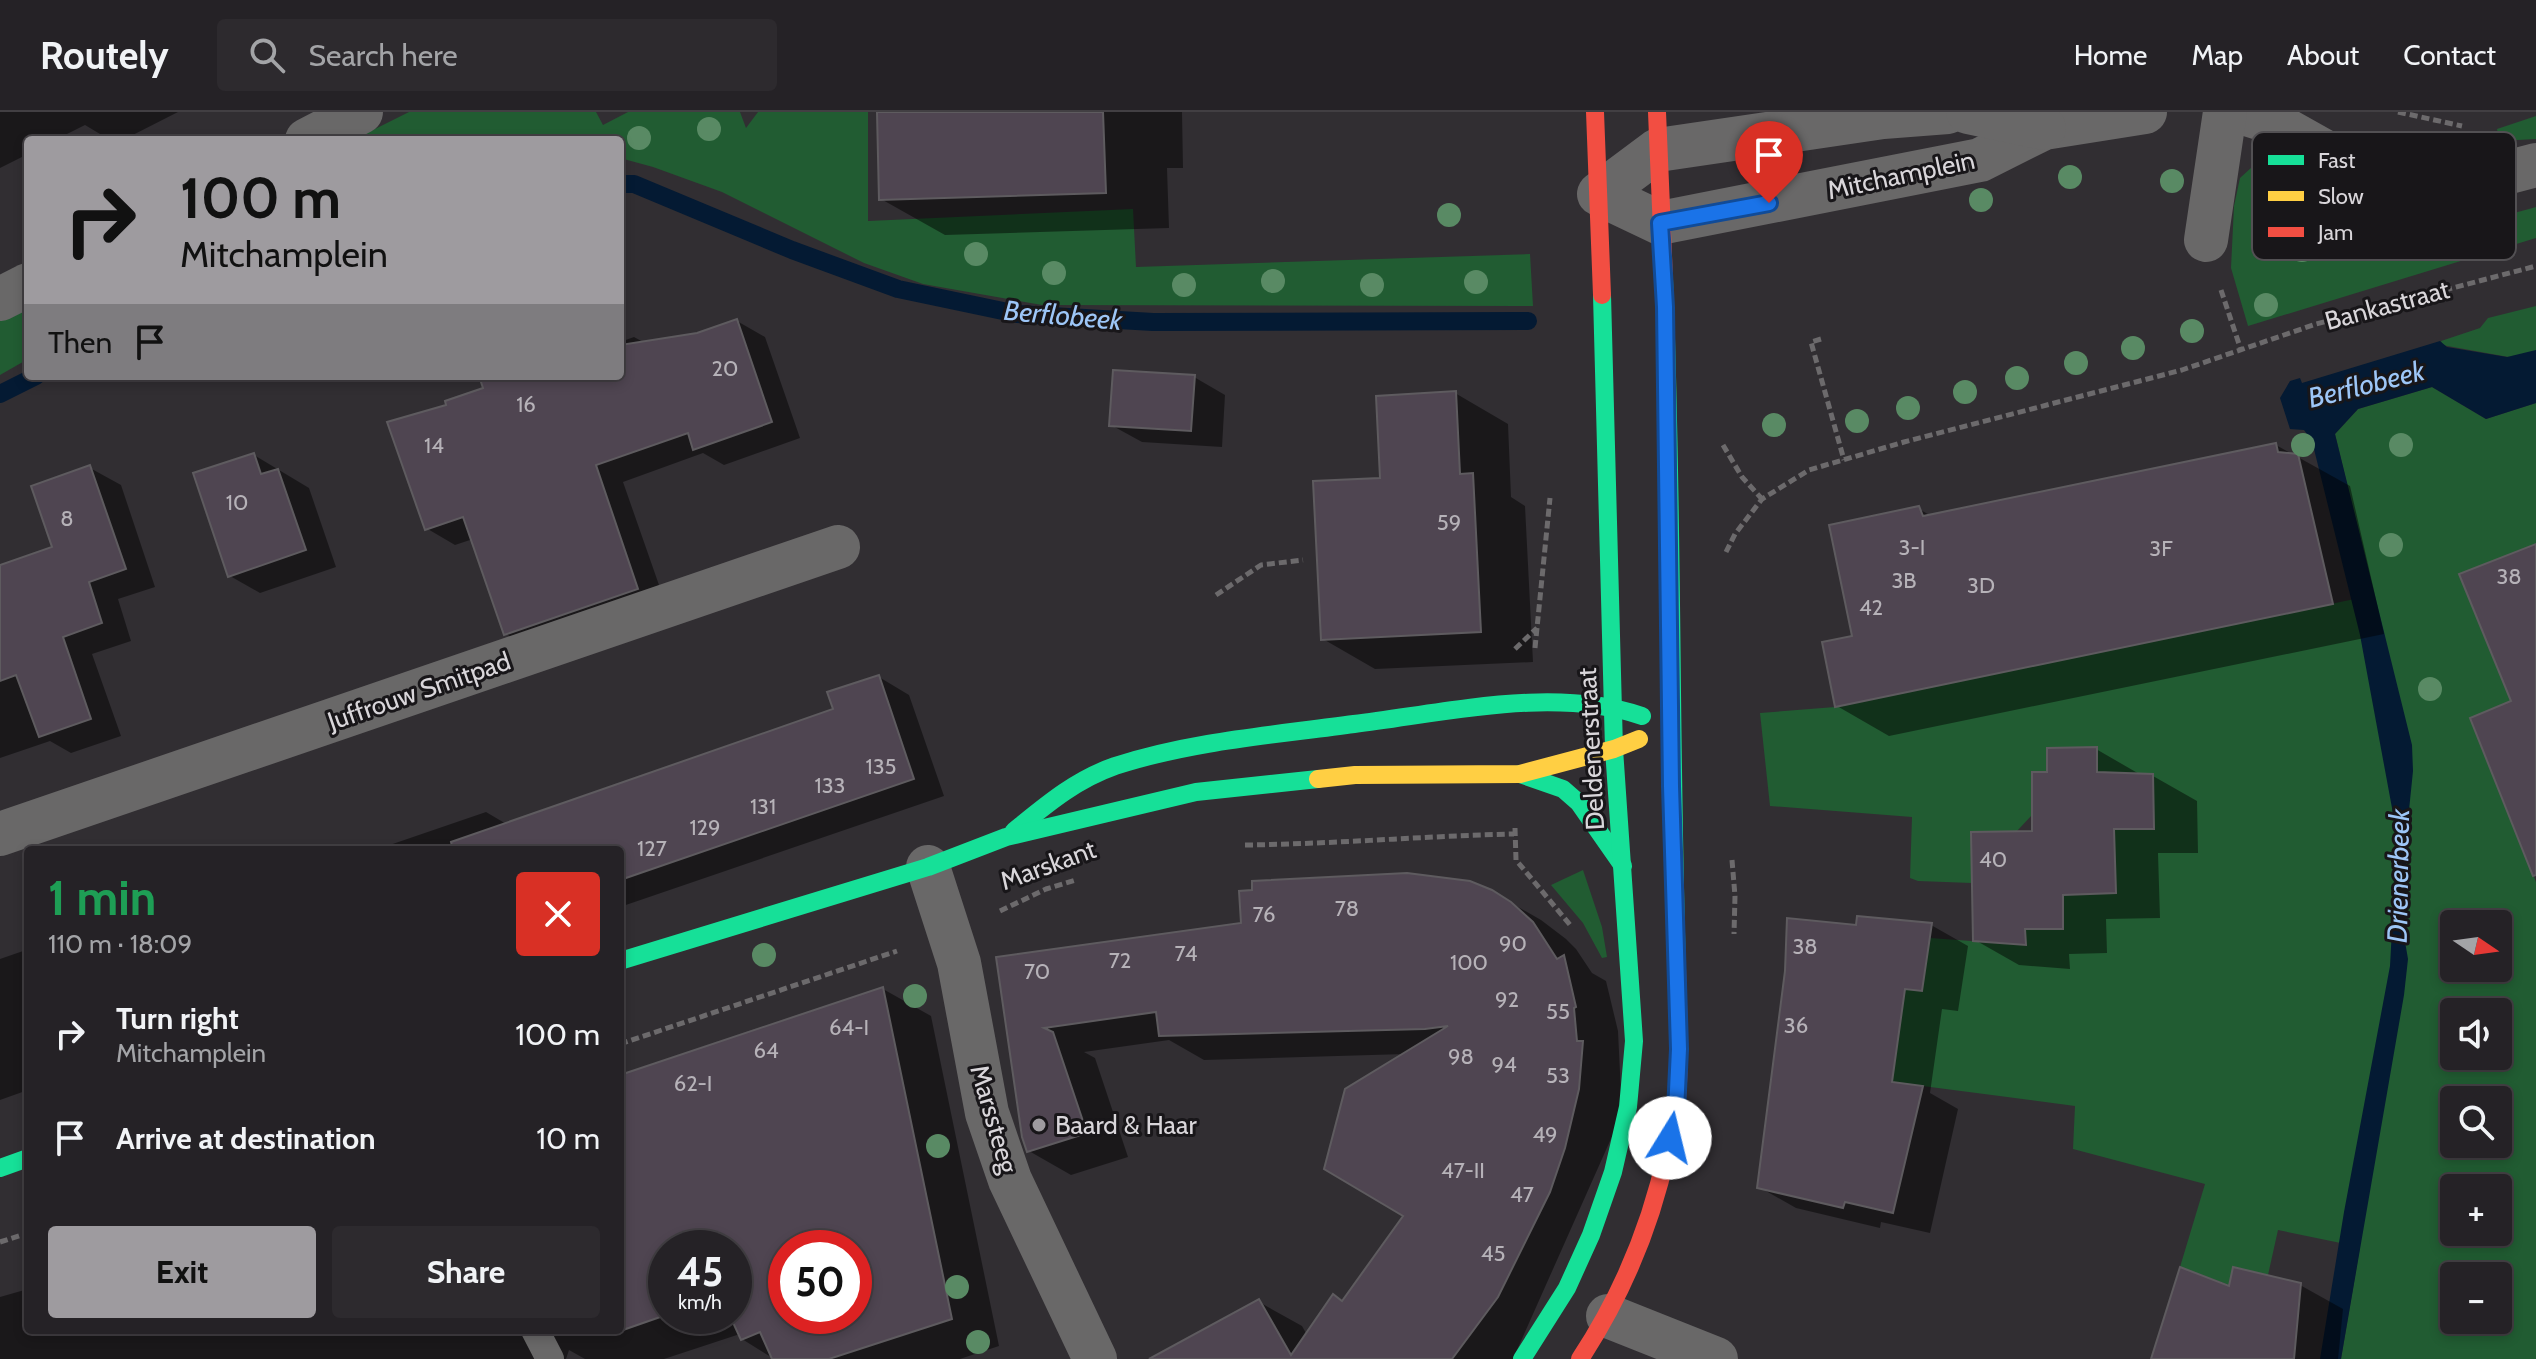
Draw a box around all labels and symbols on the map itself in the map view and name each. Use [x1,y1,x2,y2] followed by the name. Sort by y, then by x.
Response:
[1735,121,1803,203] pin
[2252,132,2516,260] legend
[1824,144,1978,206] street label: Mitchamplein
[2318,147,2356,174] text: Fast
[2318,183,2364,210] text: Slow
[2317,219,2353,246] text: Jam
[2321,273,2453,337] street label: Bankastraat
[1002,293,1125,337] water label: Berflobeek
[2304,353,2429,415] water label: Berflobeek
[712,355,738,382] house number: 20
[516,391,536,418] house number: 16
[424,432,444,459] house number: 14
[226,489,248,516] house number: 10
[60,505,74,532] house number: 8
[1437,509,1461,536] house number: 59
[1899,534,1925,561] house number: 3-I
[2149,535,2173,562] house number: 3F
[2496,563,2522,590] house number: 38
[1891,567,1917,594] house number: 3B
[1967,572,1995,599] house number: 3D
[1859,594,1883,621] house number: 42
[322,645,515,738] street label: Juffrouw Smitpad
[1571,667,1611,831] street label: Deldenerstraat
[866,753,896,780] house number: 135
[815,772,845,799] house number: 133
[750,793,776,820] house number: 131
[2380,808,2416,943] water label: Drienerbeek
[689,814,721,841] house number: 129
[996,833,1100,897] street label: Marskant
[637,835,667,862] house number: 127
[1979,846,2007,873] house number: 40
[1335,895,1359,922] house number: 78
[1252,901,1276,928] house number: 76
[2440,910,2512,982] north arrow
[1499,930,1527,957] house number: 90
[1792,933,1818,960] house number: 38
[1174,940,1198,967] house number: 74
[1109,947,1131,974] house number: 72
[1450,949,1488,976] house number: 100
[1024,958,1050,985] house number: 70
[1495,986,1519,1013] house number: 92
[1546,998,1570,1025] house number: 55
[1784,1012,1808,1039] house number: 36
[829,1014,869,1041] house number: 64-I
[753,1037,779,1064] house number: 64
[1448,1043,1474,1070] house number: 98
[1491,1051,1517,1078] house number: 94
[963,1061,1025,1178] street label: Marssteeg
[1546,1062,1570,1089] house number: 53
[674,1070,712,1097] house number: 62-I
[1628,1096,1712,1180] position arrow
[1055,1109,1197,1141] place label: Baard & Haar
[1030,1116,1048,1134] marker: Baard & Haar
[1532,1121,1558,1148] house number: 49
[1441,1157,1485,1184] house number: 47-II
[1510,1181,1534,1208] house number: 47
[768,1230,872,1334] speed limit sign: 50
[1481,1240,1505,1267] house number: 45

